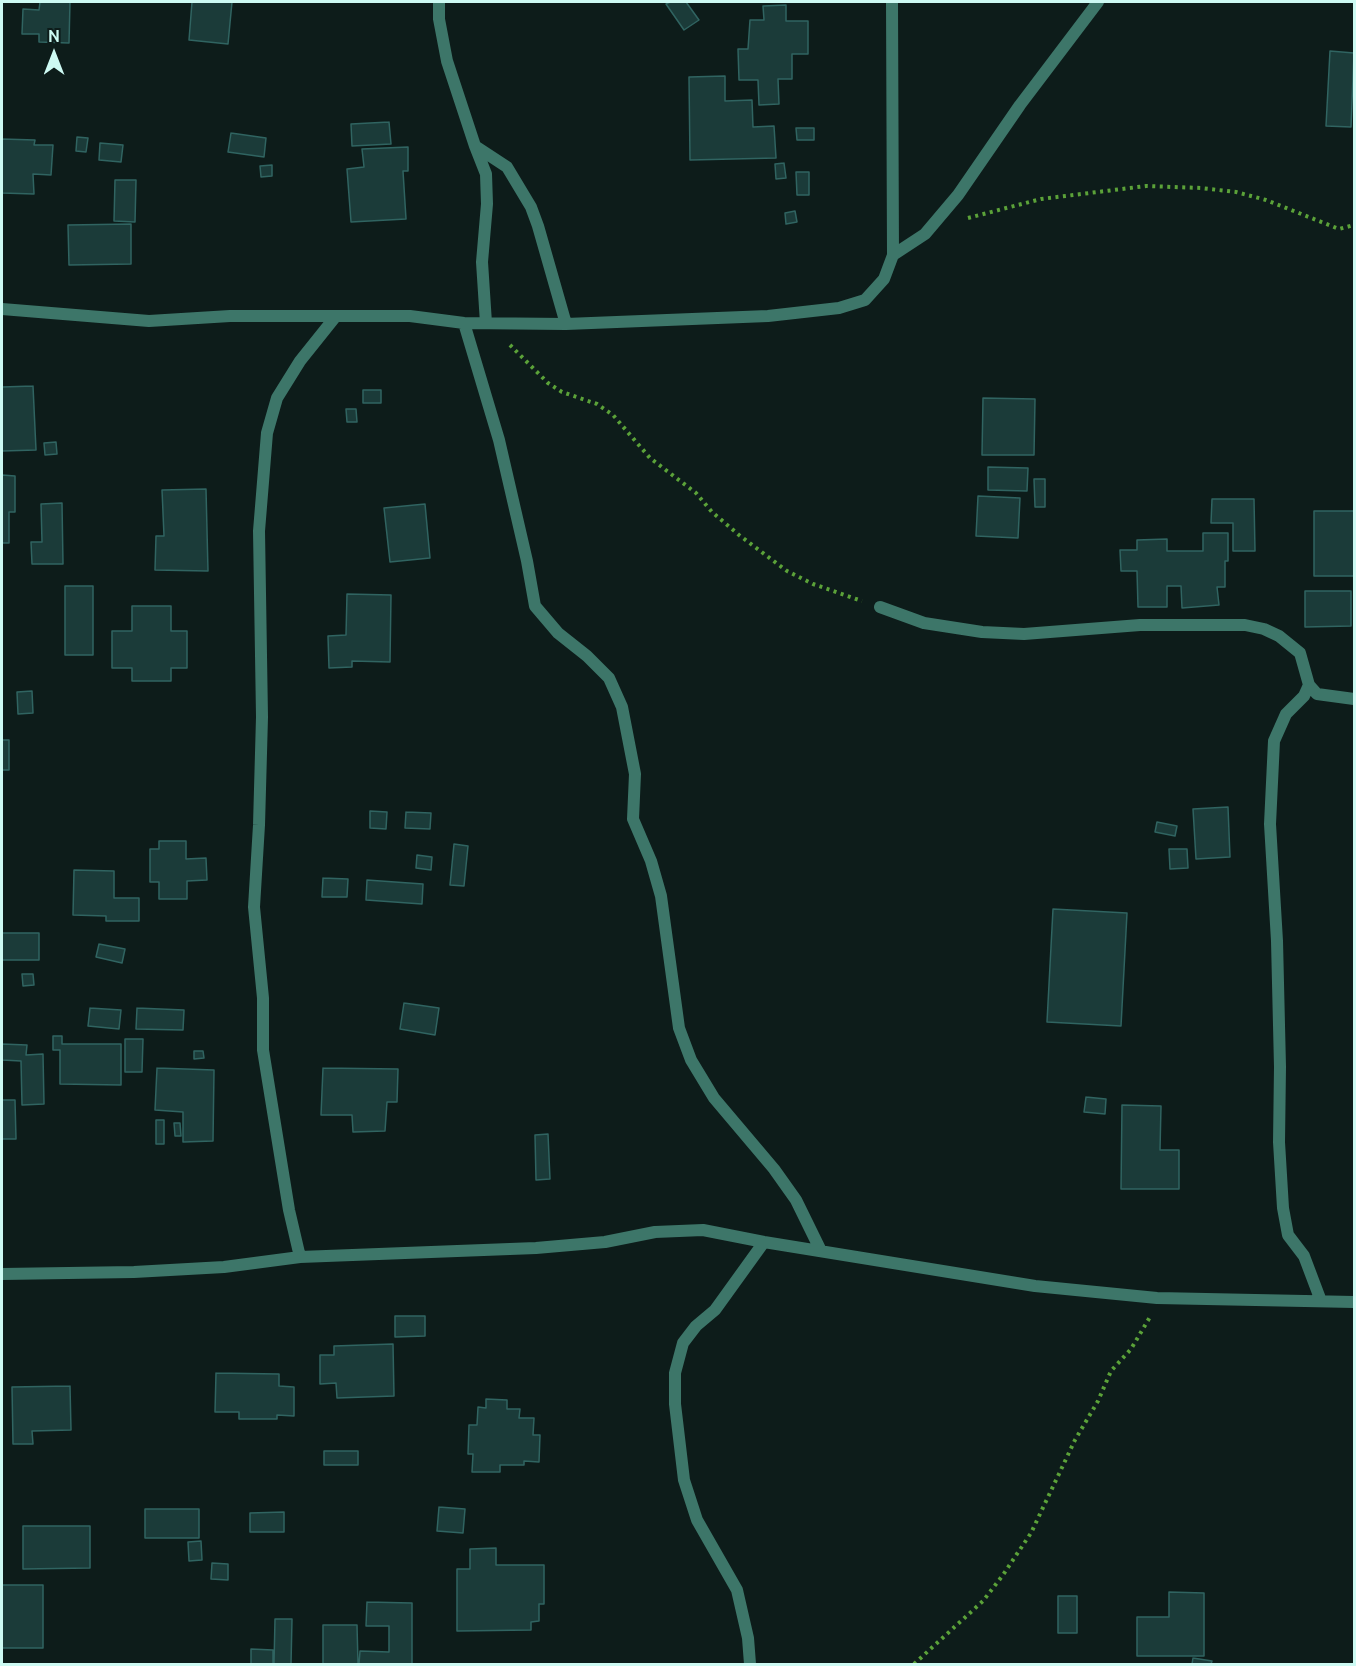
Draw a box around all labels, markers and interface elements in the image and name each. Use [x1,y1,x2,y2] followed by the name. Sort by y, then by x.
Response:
[24,24,84,84] north arrow
[48,27,60,45] text: N

